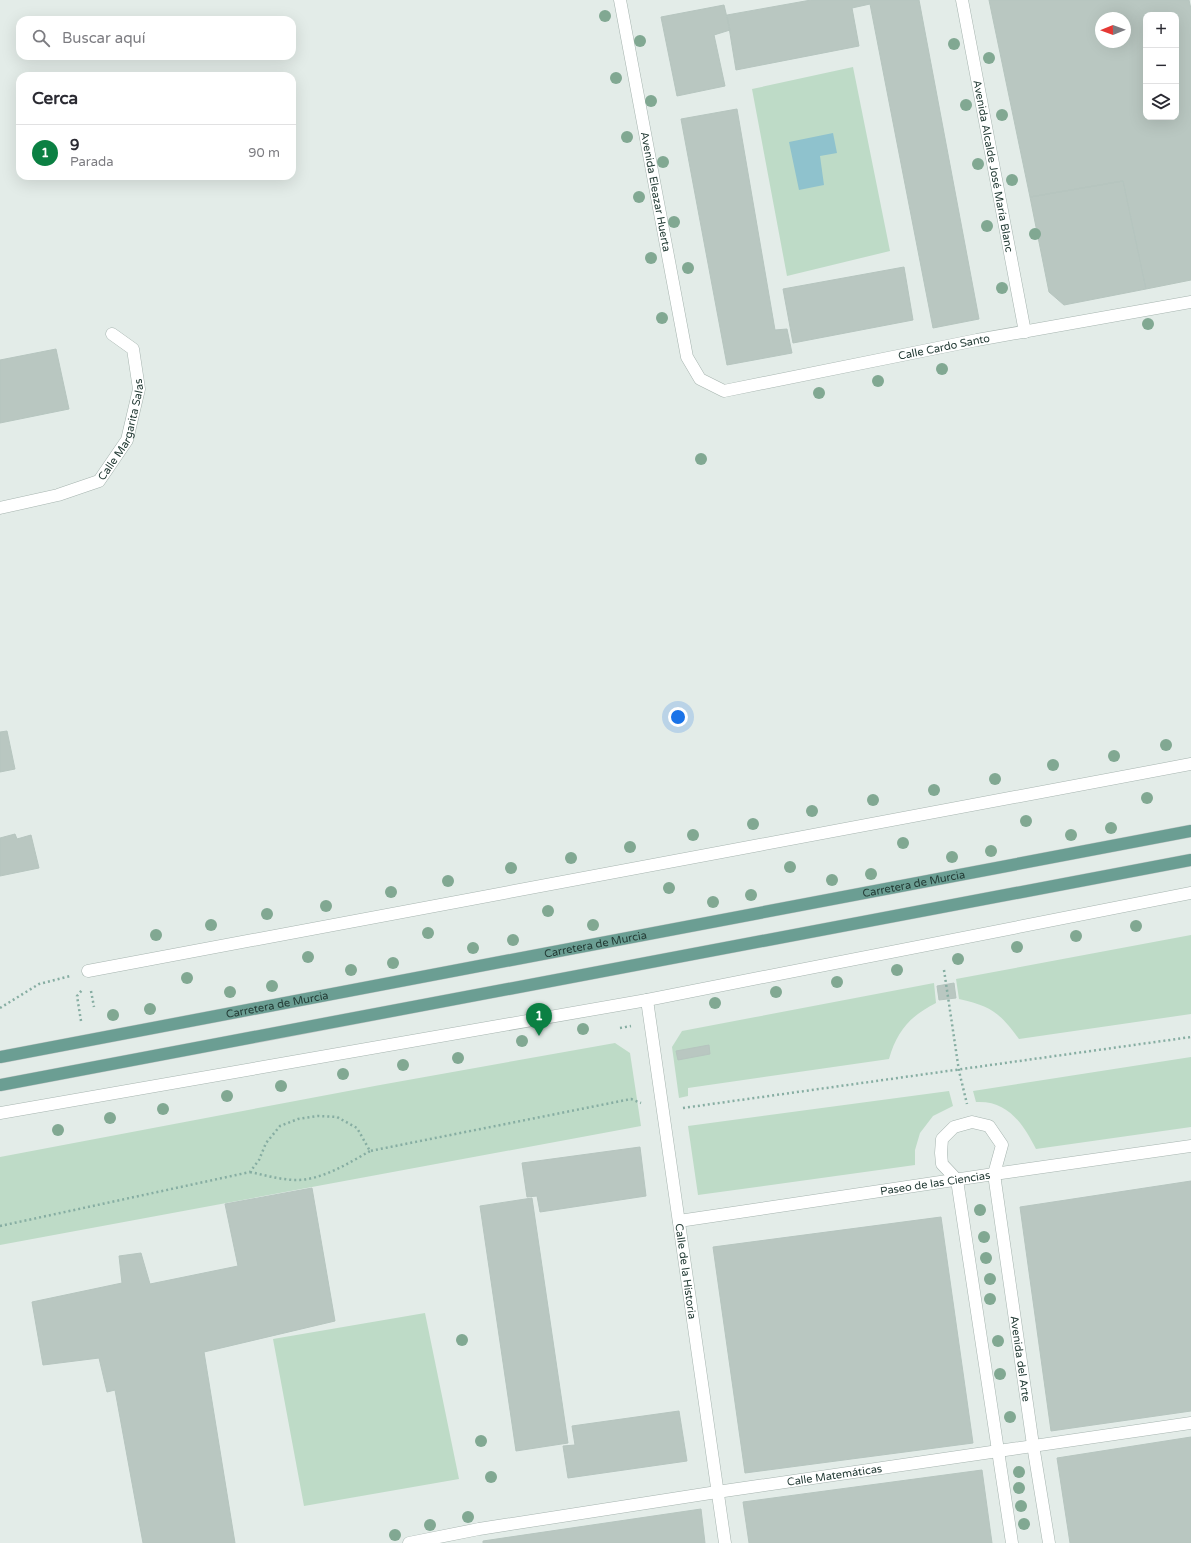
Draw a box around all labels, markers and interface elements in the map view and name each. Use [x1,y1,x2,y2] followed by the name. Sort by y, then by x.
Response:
[1095,12,1131,48] north arrow
[1143,12,1179,120] map controls
[1143,12,1179,48] button: +
[16,16,296,60] search box
[30,27,52,49] icon: search
[62,29,145,47] text: Buscar aquí
[1143,48,1179,84] button: −
[971,79,1016,253] street label: Avenida Alcalde José María Blanc
[1143,84,1179,120] button: layers
[32,88,78,109] text: Cerca
[638,131,674,253] street label: Avenida Eleazar Huerta
[70,136,79,154] text: 9
[41,145,49,161] text: 1
[248,145,280,161] text: 90 m
[70,154,114,170] text: Parada
[897,331,991,362] street label: Calle Cardo Santo
[95,378,146,483] street label: Calle Margarita Salas
[668,707,688,727] your location
[861,868,966,900] street label: Carretera de Murcia
[543,928,648,960] street label: Carretera de Murcia
[225,988,329,1021] street label: Carretera de Murcia
[526,1003,552,1036] pin: 1
[879,1168,991,1197] street label: Paseo de las Ciencias
[673,1223,699,1320] street label: Calle de la Historia
[1008,1315,1033,1403] street label: Avenida del Arte
[786,1462,883,1488] street label: Calle Matemáticas

